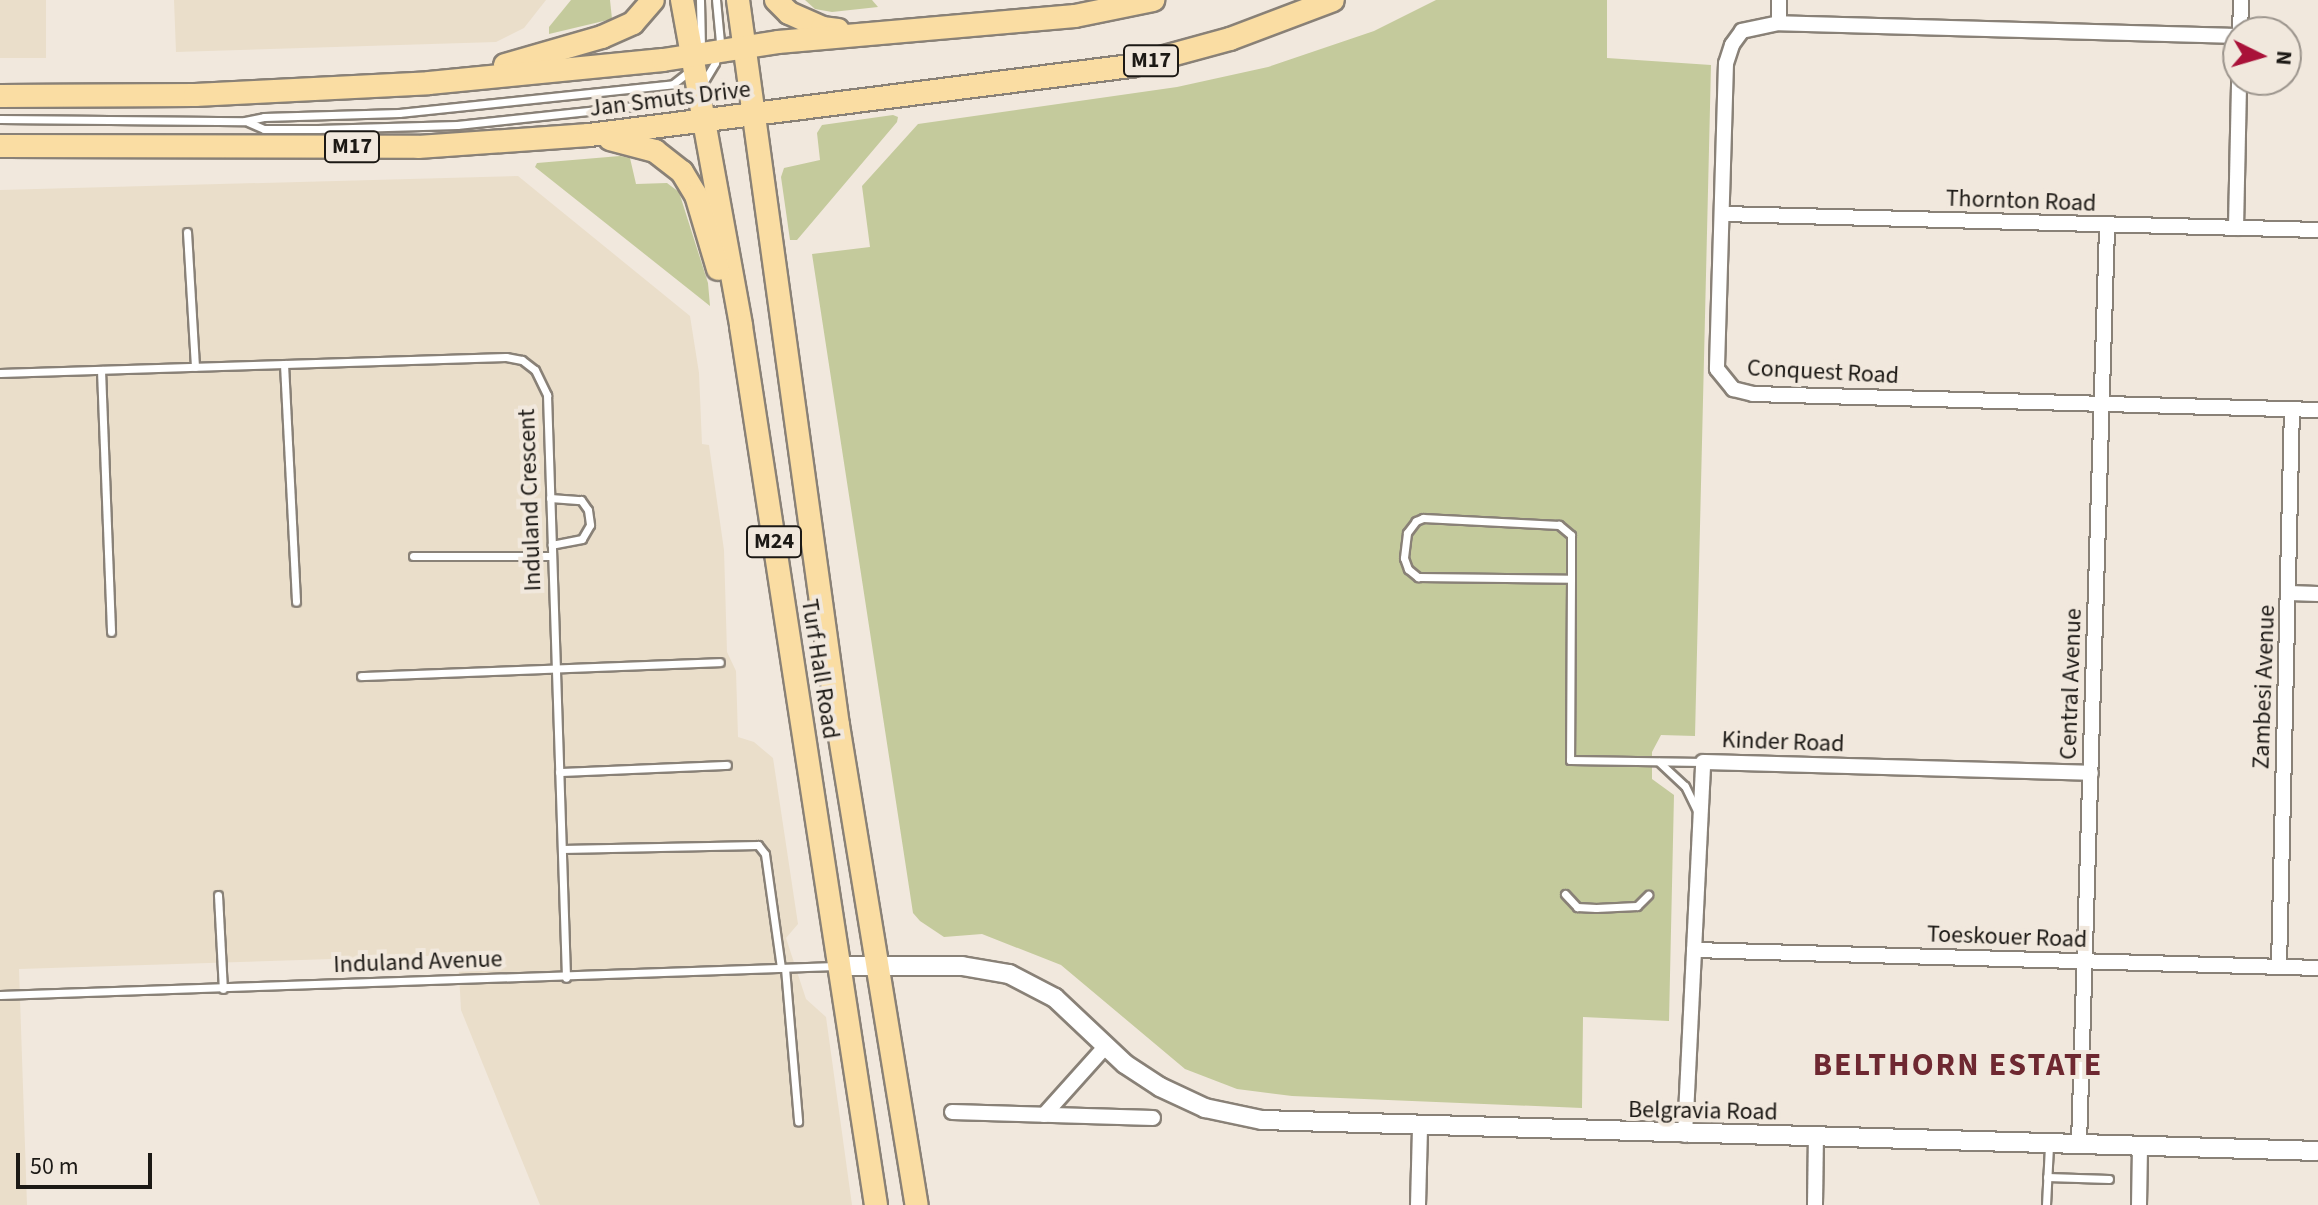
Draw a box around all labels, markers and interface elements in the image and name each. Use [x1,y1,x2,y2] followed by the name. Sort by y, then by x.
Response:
[2222,16,2302,96] north arrow
[1123,43,1179,79] road number: M17
[2267,49,2300,67] text: N
[588,75,752,123] street label: Jan Smuts Drive
[324,129,380,165] road number: M17
[1945,184,2097,218] street label: Thornton Road
[1746,354,1900,390] street label: Conquest Road
[512,408,548,592] street label: Induland Crescent
[746,524,802,560] road number: M24
[795,597,845,741] street label: Turf Hall Road
[2247,604,2281,770] street label: Zambesi Avenue
[2054,608,2088,760] street label: Central Avenue
[1721,725,1845,759] street label: Kinder Road
[1926,920,2088,954] street label: Toeskouer Road
[333,945,503,979] street label: Induland Avenue
[1813,1046,2103,1084] district label: BELTHORN ESTATE
[1628,1095,1778,1127] street label: Belgravia Road
[20,1137,156,1187] scale bar
[30,1149,79,1184] text: 50 m

